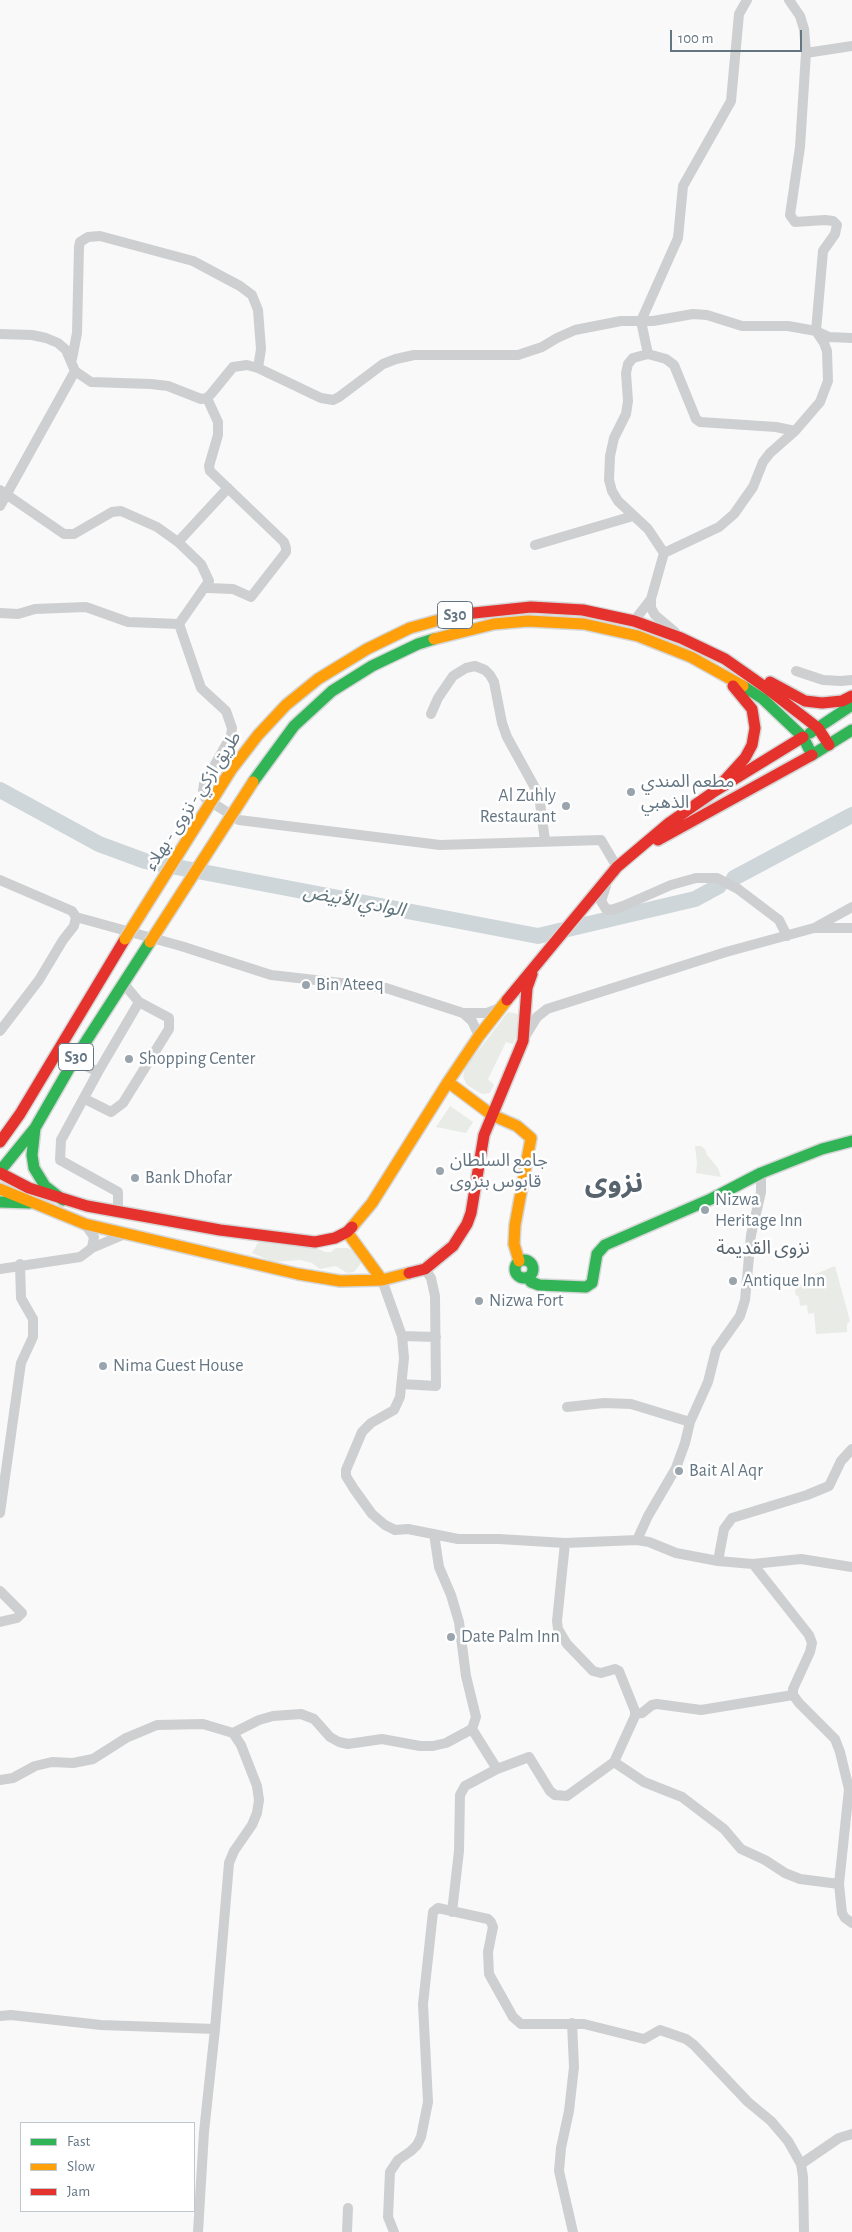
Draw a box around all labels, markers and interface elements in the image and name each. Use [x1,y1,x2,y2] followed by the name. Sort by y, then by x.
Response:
[672,20,804,52] scale bar
[678,31,713,46] text: 100 m
[438,602,472,628] road number: S30
[140,727,246,875] street label: طريق ازكي - نزوى - بهلاء
[641,771,734,814] place label: مطعم المندي الذهبي
[480,785,556,828] place label: Al Zuhly Restaurant
[625,786,637,798] marker: مطعم المندي الذهبي
[560,800,572,812] marker: Al Zuhly Restaurant
[301,880,407,922] water label: الوادي الأبيض
[316,974,384,996] place label: Bin Ateeq
[300,979,312,991] marker: Bin Ateeq
[58,1044,94,1070] road number: S30
[139,1048,255,1070] place label: Shopping Center
[123,1053,135,1065] marker: Shopping Center
[450,1150,548,1192] place label: جامع السلطان قابوس بنزوى
[434,1165,446,1177] marker: جامع السلطان قابوس بنزوى
[145,1167,232,1189] place label: Bank Dhofar
[585,1167,643,1201] district label: نزوى
[129,1172,141,1184] marker: Bank Dhofar
[715,1189,803,1232] place label: Nizwa Heritage Inn
[699,1204,711,1216] marker: Nizwa Heritage Inn
[716,1237,810,1259] district label: نزوى القديمة
[743,1270,825,1292] place label: Antique Inn
[727,1275,739,1287] marker: Antique Inn
[489,1290,564,1312] place label: Nizwa Fort
[473,1295,485,1307] marker: Nizwa Fort
[113,1355,244,1377] place label: Nima Guest House
[97,1360,109,1372] marker: Nima Guest House
[689,1460,763,1482] place label: Bait Al Aqr
[673,1465,685,1477] marker: Bait Al Aqr
[461,1626,560,1648] place label: Date Palm Inn
[445,1631,457,1643] marker: Date Palm Inn
[20,2122,195,2212] legend
[67,2134,90,2149] text: Fast
[67,2159,95,2174] text: Slow
[67,2184,90,2199] text: Jam

